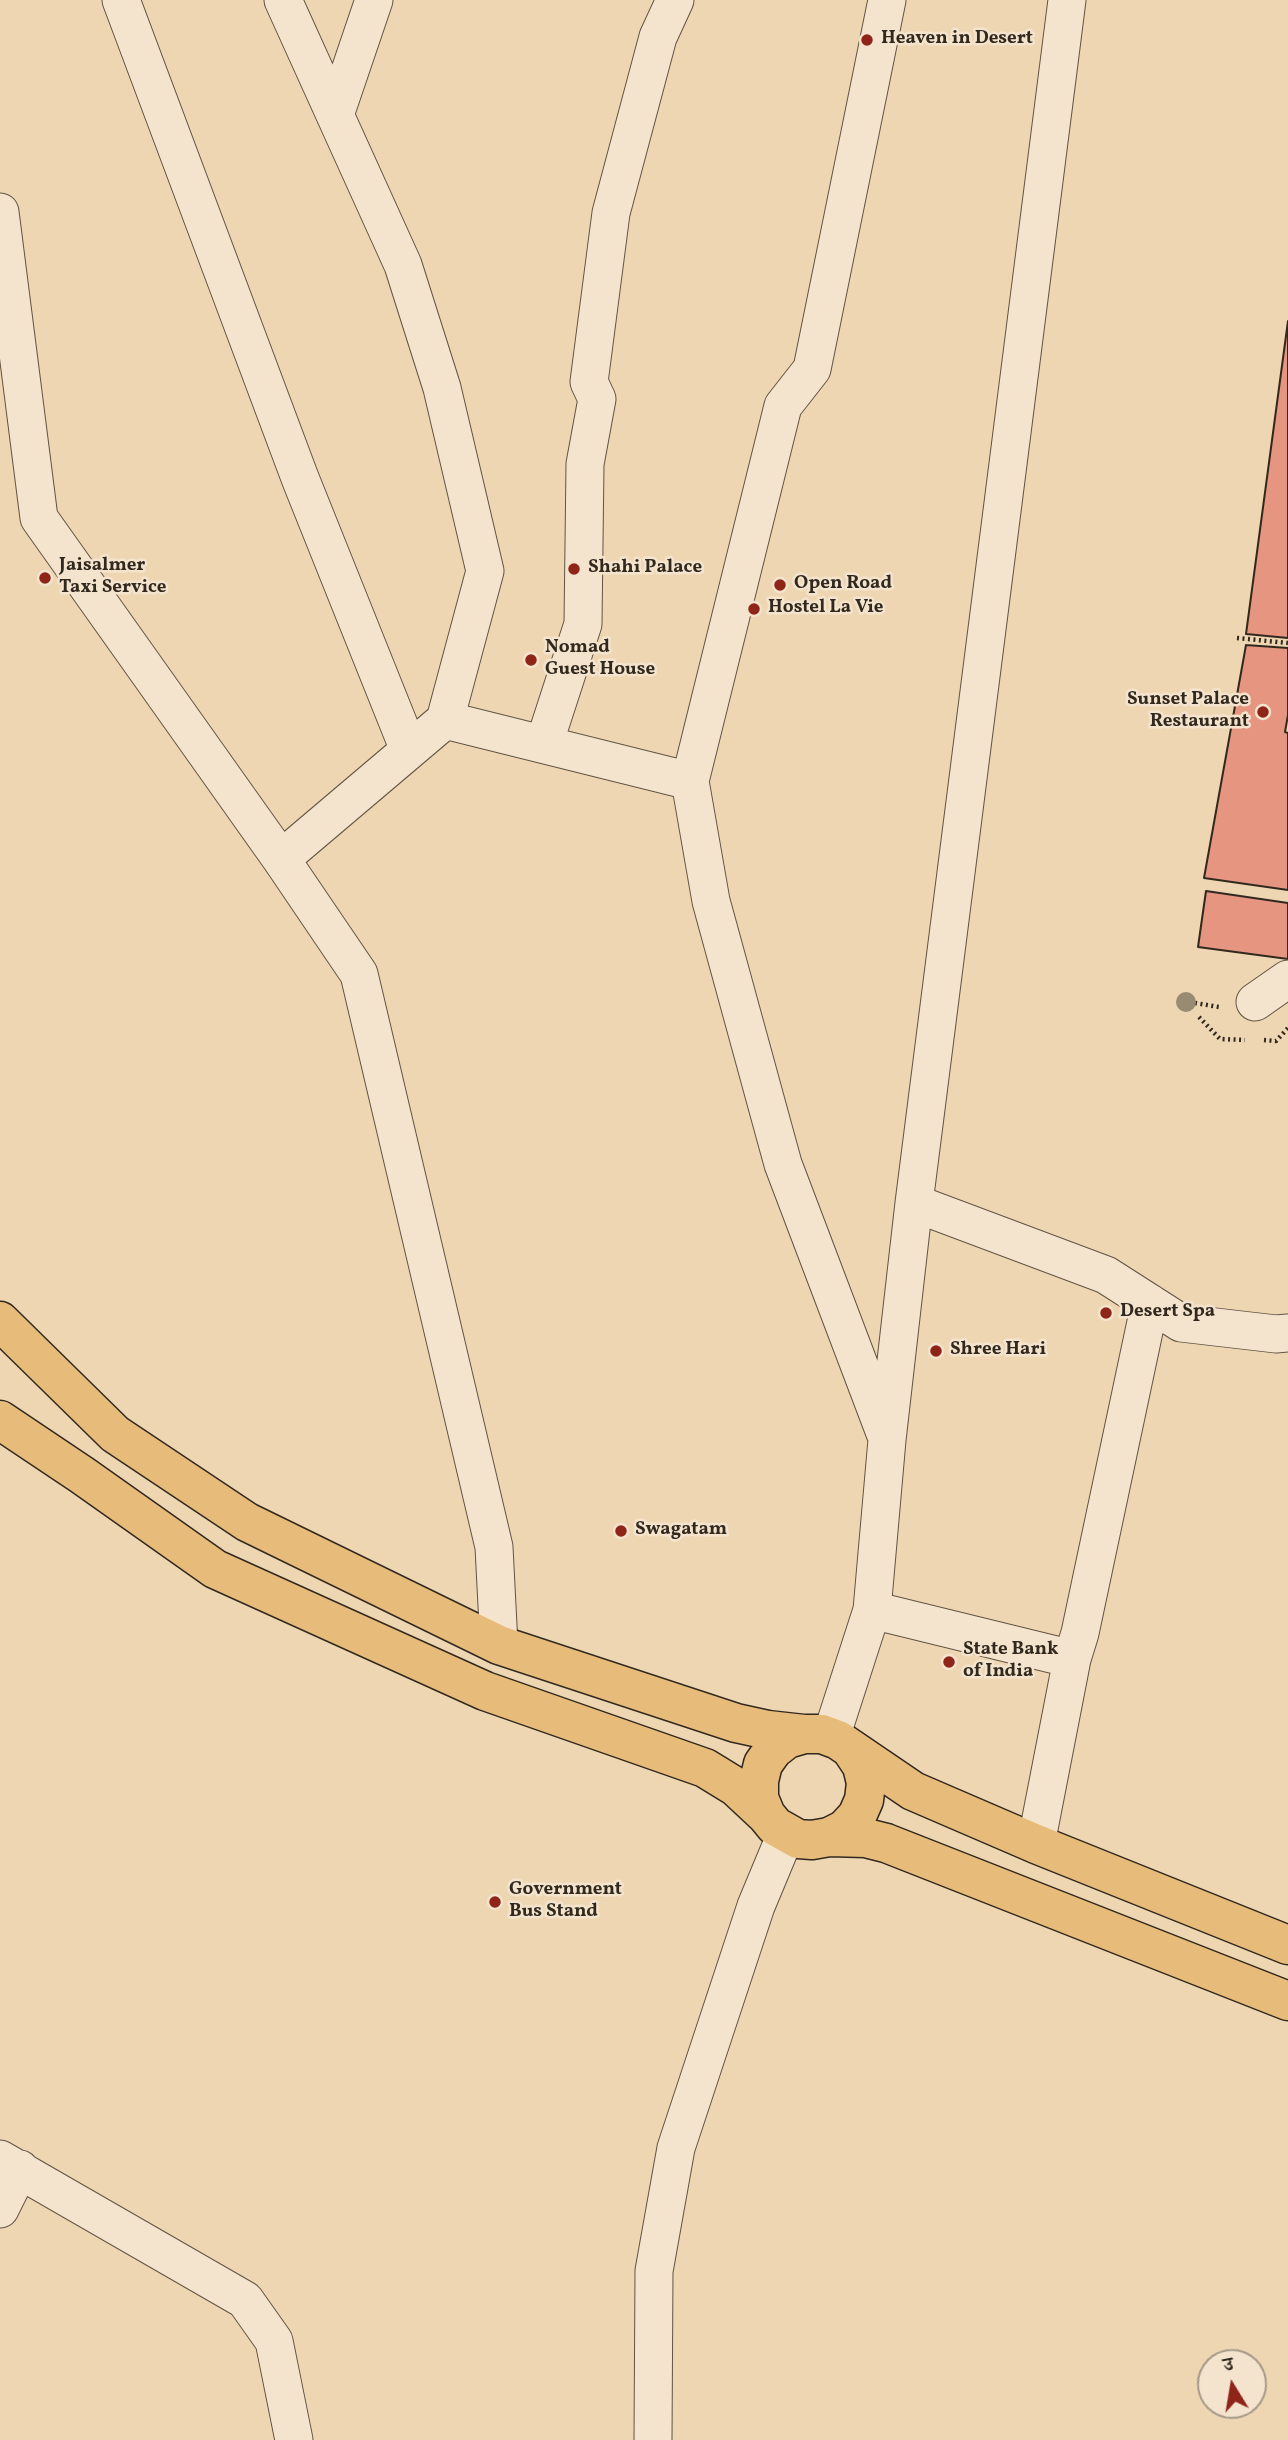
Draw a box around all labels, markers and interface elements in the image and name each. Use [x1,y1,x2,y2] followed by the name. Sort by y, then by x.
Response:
[881,29,1033,51] place label: Heaven in Desert
[859,32,875,48] marker: Heaven in Desert
[59,556,167,600] place label: Jaisalmer Taxi Service
[588,558,702,580] place label: Shahi Palace
[566,561,582,577] marker: Shahi Palace
[37,570,53,586] marker: Jaisalmer Taxi Service
[794,574,892,596] place label: Open Road
[772,577,788,593] marker: Open Road
[768,598,883,620] place label: Hostel La Vie
[746,601,762,617] marker: Hostel La Vie
[545,638,655,682] place label: Nomad Guest House
[523,652,539,668] marker: Nomad Guest House
[1127,690,1249,734] place label: Sunset Palace Restaurant
[1255,704,1271,720] marker: Sunset Palace Restaurant
[1120,1302,1215,1324] place label: Desert Spa
[1098,1305,1114,1321] marker: Desert Spa
[950,1340,1046,1362] place label: Shree Hari
[928,1343,944,1359] marker: Shree Hari
[635,1520,727,1542] place label: Swagatam
[613,1523,629,1539] marker: Swagatam
[963,1640,1059,1684] place label: State Bank of India
[941,1654,957,1670] marker: State Bank of India
[509,1880,622,1924] place label: Government Bus Stand
[487,1894,503,1910] marker: Government Bus Stand
[1197,2349,1267,2419] north arrow
[1221,2352,1236,2379] text: उ

